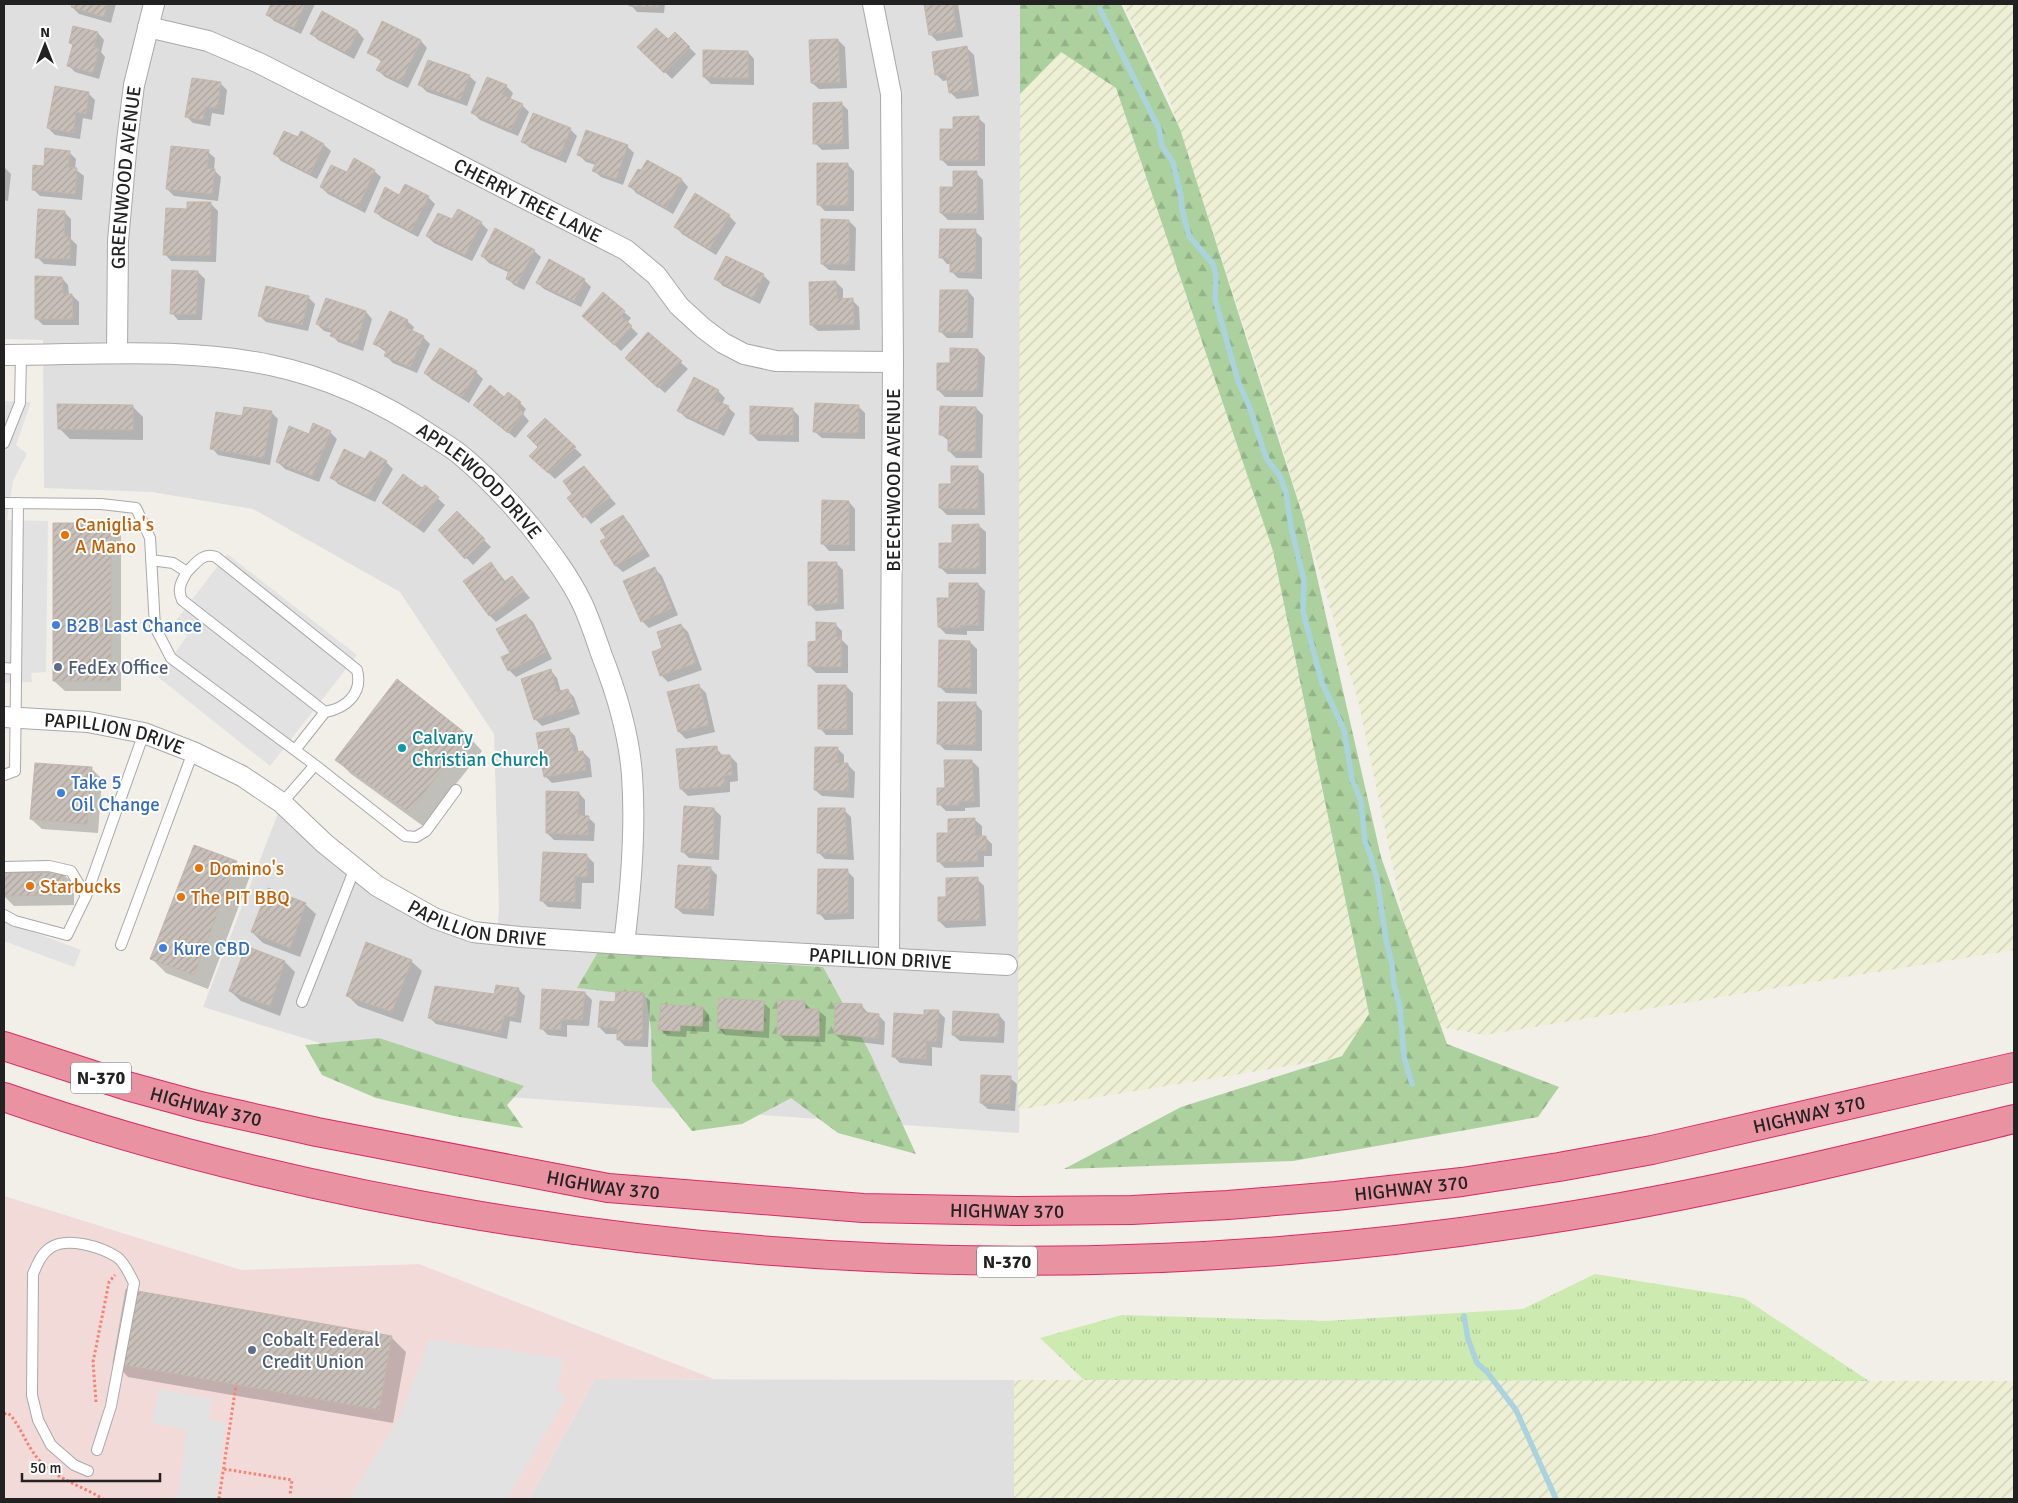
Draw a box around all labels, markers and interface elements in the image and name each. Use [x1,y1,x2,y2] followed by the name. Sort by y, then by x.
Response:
[20,20,70,70] north arrow
[40,24,50,41] text: N
[107,84,147,269] street label: GREENWOOD AVENUE
[450,153,605,249] street label: CHERRY TREE LANE
[882,388,906,572] street label: BEECHWOOD AVENUE
[412,418,547,544] street label: APPLEWOOD DRIVE
[75,513,154,559] place label: Caniglia's A Mano
[59,529,71,541] marker: Caniglia's A Mano
[66,614,202,638] place label: B2B Last Chance
[50,619,62,631] marker: B2B Last Chance
[68,656,168,680] place label: FedEx Office
[52,661,64,673] marker: FedEx Office
[44,708,188,760] street label: PAPILLION DRIVE
[412,726,549,772] place label: Calvary Christian Church
[396,742,408,754] marker: Calvary Christian Church
[71,771,160,817] place label: Take 5 Oil Change
[55,787,67,799] marker: Take 5 Oil Change
[209,857,284,881] place label: Domino's
[193,862,205,874] marker: Domino's
[40,875,121,899] place label: Starbucks
[24,880,36,892] marker: Starbucks
[191,886,290,910] place label: The PIT BBQ
[175,891,187,903] marker: The PIT BBQ
[403,895,547,952] street label: PAPILLION DRIVE
[173,937,250,961] place label: Kure CBD
[157,942,169,954] marker: Kure CBD
[808,943,953,975] street label: PAPILLION DRIVE
[71,1062,131,1094] road number: N-370
[147,1082,264,1132] street label: HIGHWAY 370
[1751,1091,1868,1139] street label: HIGHWAY 370
[544,1165,661,1205] street label: HIGHWAY 370
[1353,1170,1470,1207] street label: HIGHWAY 370
[950,1199,1064,1224] street label: HIGHWAY 370
[977,1246,1037,1278] road number: N-370
[262,1328,379,1374] place label: Cobalt Federal Credit Union
[246,1344,258,1356] marker: Cobalt Federal Credit Union
[22,1450,160,1482] scale bar
[30,1459,61,1477] text: 50 m

